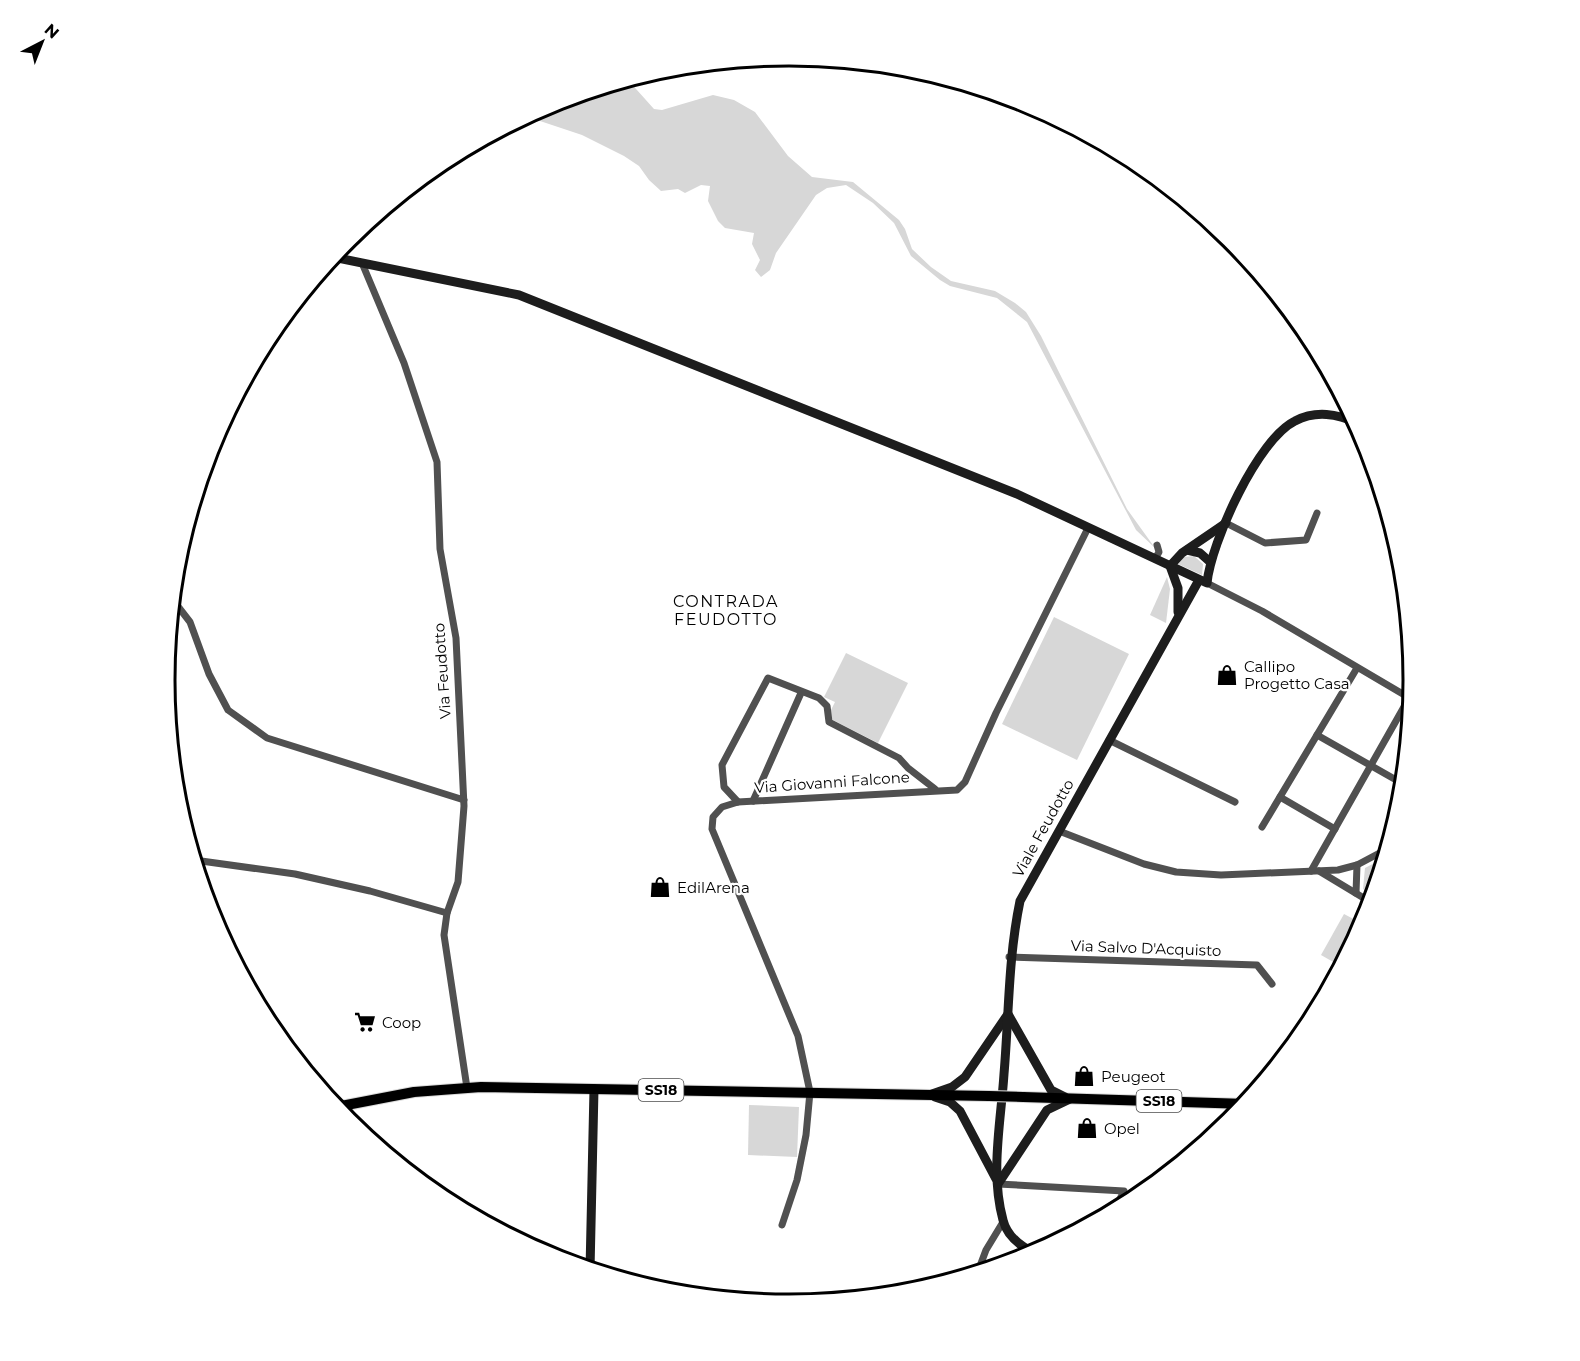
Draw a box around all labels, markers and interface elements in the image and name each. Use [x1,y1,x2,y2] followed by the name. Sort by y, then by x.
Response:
[12,12,72,72] north arrow
[41,20,63,43] text: N
[673,592,779,629] district label: CONTRADA FEUDOTTO
[429,622,455,720] street label: Via Feudotto
[1244,657,1350,693] place label: Callipo Progetto Casa
[1215,663,1239,687] shop icon: Callipo Progetto Casa
[754,767,910,797] street label: Via Giovanni Falcone
[1008,776,1078,880] street label: Viale Feudotto
[648,875,672,899] shop icon: EdilArena
[677,878,750,897] place label: EdilArena
[1070,936,1222,960] street label: Via Salvo D'Acquisto
[353,1010,377,1034] supermarket icon: Coop
[382,1013,421,1032] place label: Coop
[1072,1064,1096,1088] shop icon: Peugeot
[1101,1067,1166,1086] place label: Peugeot
[638,1079,684,1101] road number: SS18
[1136,1090,1182,1112] road number: SS18
[1075,1116,1099,1140] shop icon: Opel
[1104,1119,1140,1138] place label: Opel

